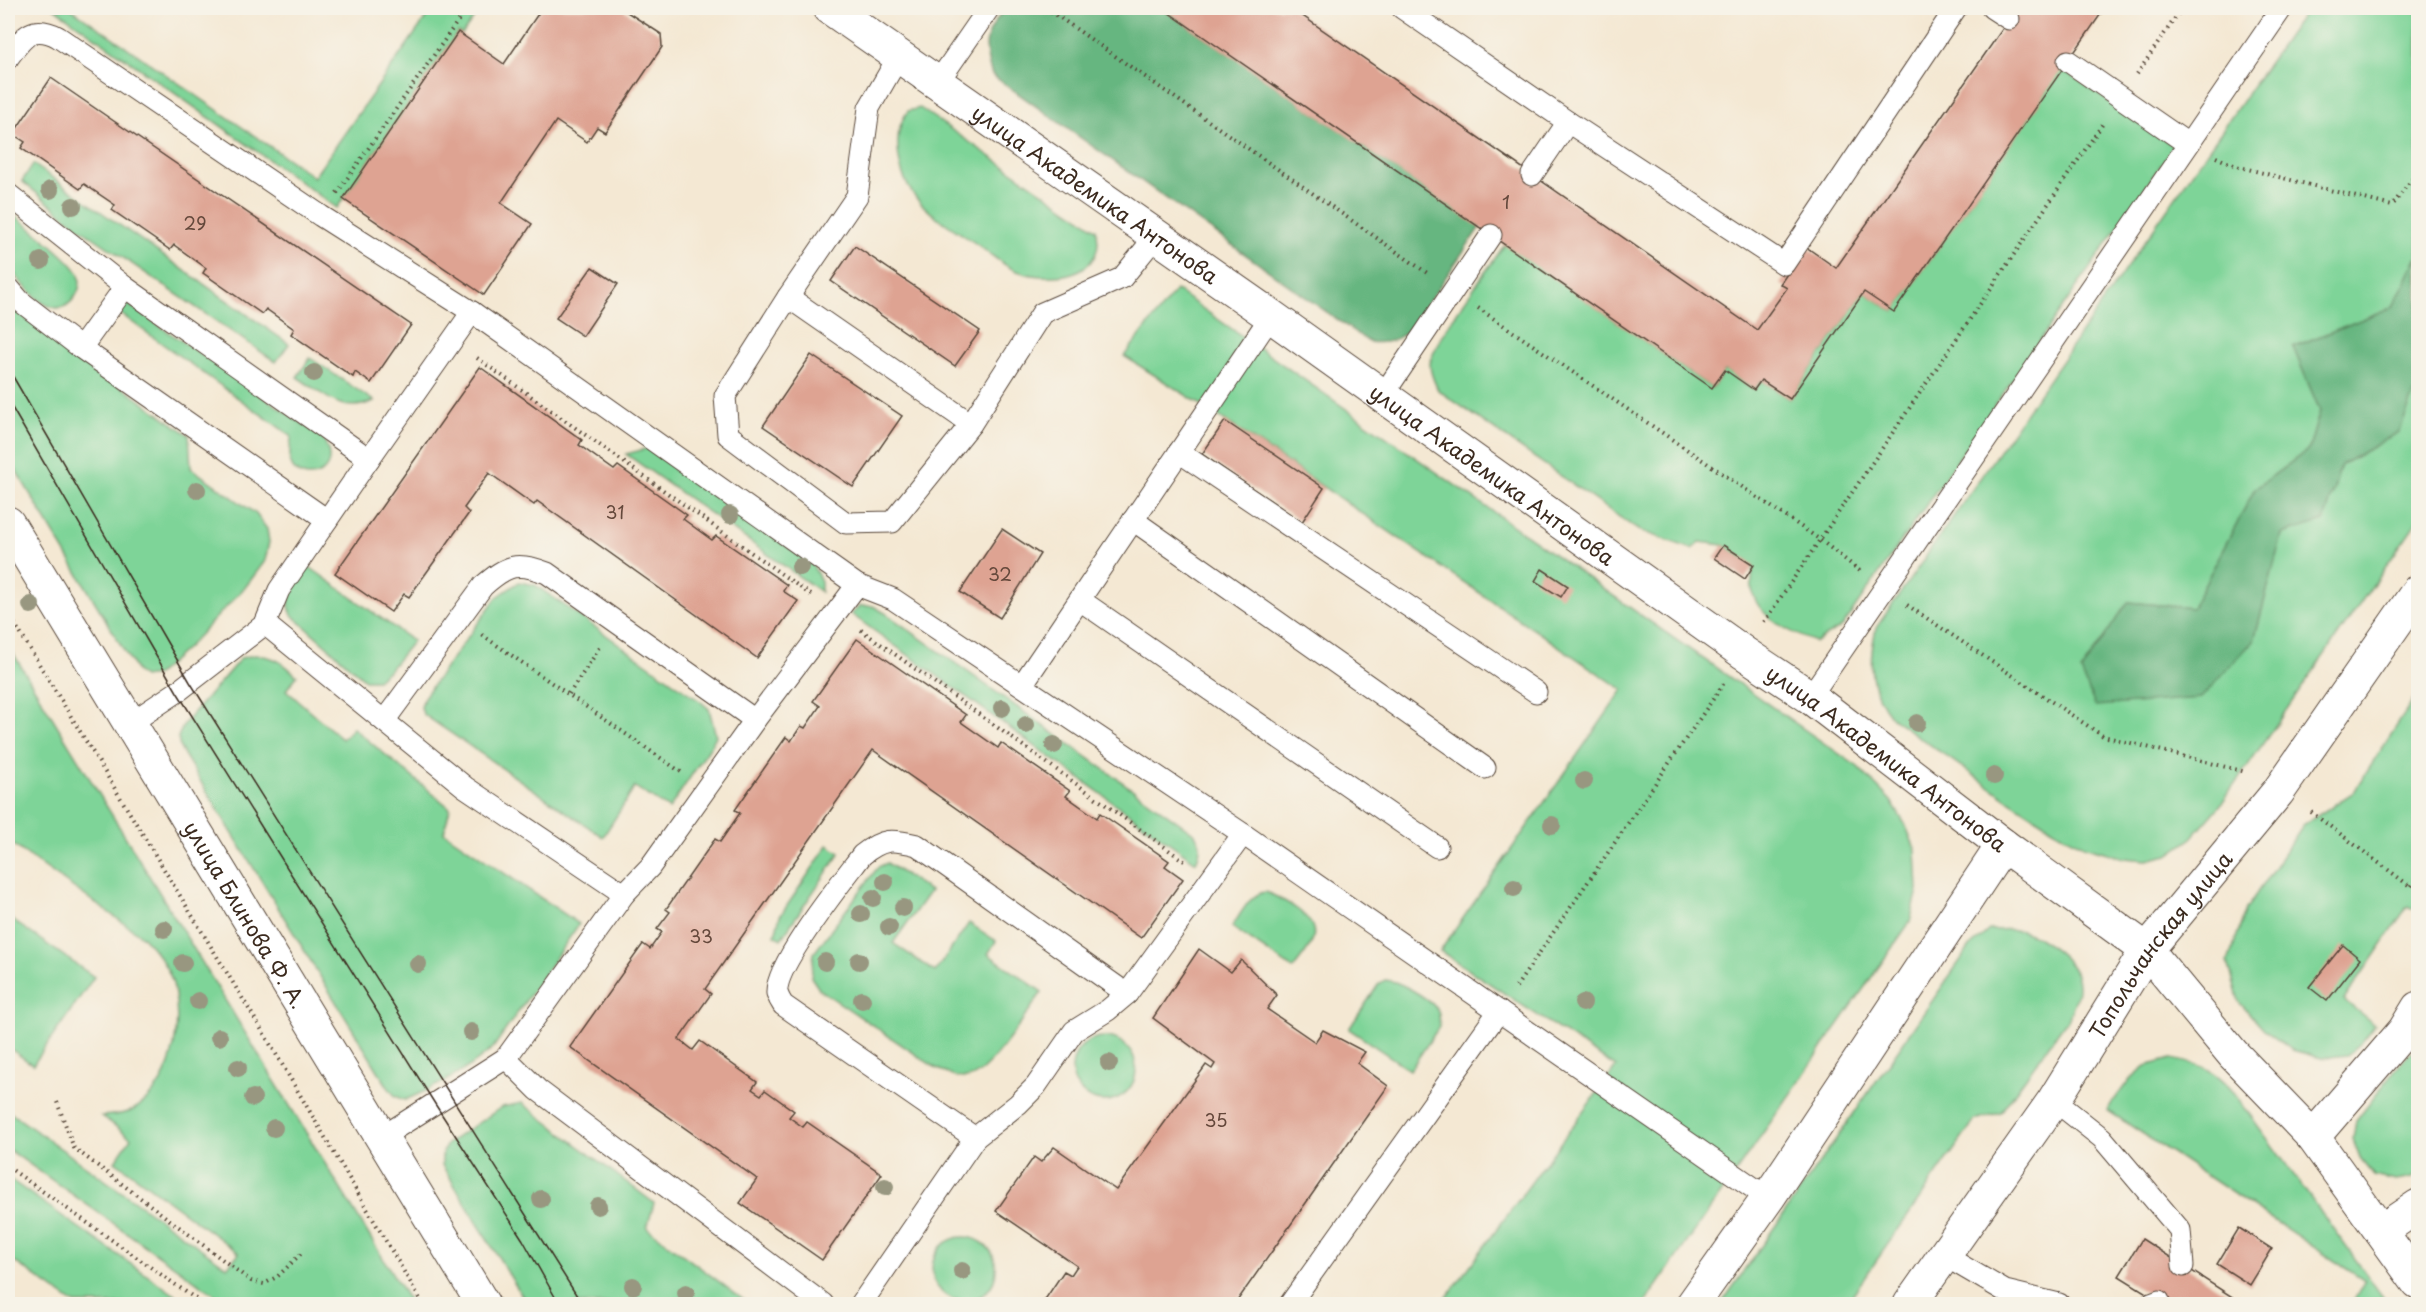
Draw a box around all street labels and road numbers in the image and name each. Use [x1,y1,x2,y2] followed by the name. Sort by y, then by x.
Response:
[966,96,1226,291] street label: улица Академика Антонова
[1363,375,1622,572] street label: улица Академика Антонова
[1760,656,2014,859] street label: улица Академика Антонова
[177,814,315,1014] street label: улица Блинова Ф. А.
[2080,843,2240,1044] street label: Топольчанская улица

